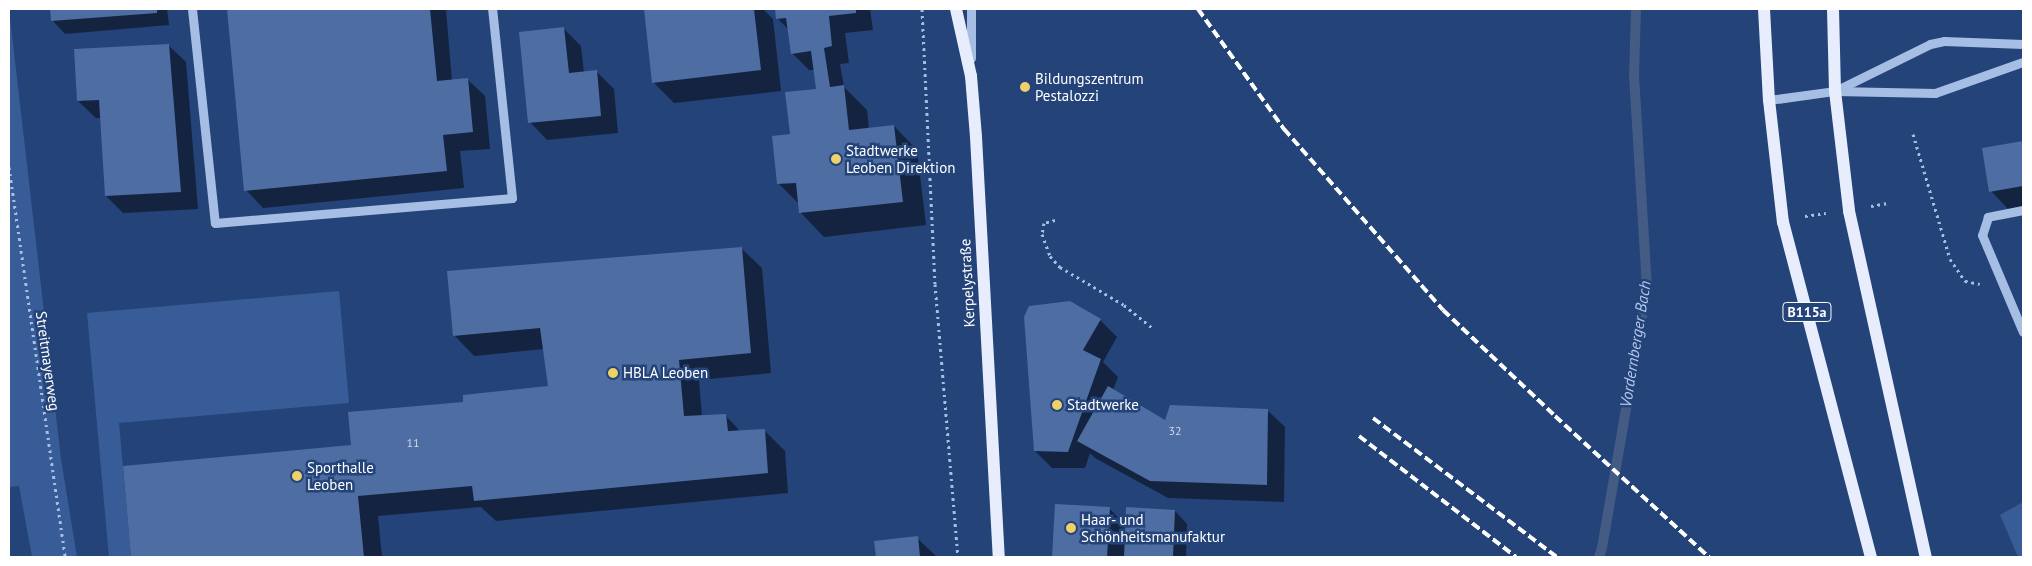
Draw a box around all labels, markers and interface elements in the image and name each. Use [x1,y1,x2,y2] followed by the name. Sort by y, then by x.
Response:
[1035,69,1144,104] place label: Bildungszentrum Pestalozzi
[1019,81,1031,93] marker: Bildungszentrum Pestalozzi
[846,141,955,176] place label: Stadtwerke Leoben Direktion
[830,153,842,165] marker: Stadtwerke Leoben Direktion
[956,238,978,328] street label: Kerpelystraße
[1615,279,1655,409] water label: Vordernberger Bach
[1782,300,1832,324] road number: B115a
[32,310,64,412] street label: Streitmayerweg
[623,364,709,382] place label: HBLA Leoben
[607,367,619,379] marker: HBLA Leoben
[1067,396,1139,414] place label: Stadtwerke
[1051,399,1063,411] marker: Stadtwerke
[1168,424,1182,438] house number: 32
[406,436,420,450] house number: 11
[307,458,374,493] place label: Sporthalle Leoben
[291,470,303,482] marker: Sporthalle Leoben
[1081,510,1225,545] place label: Haar- und Schönheitsmanufaktur
[1065,522,1077,534] marker: Haar- und Schönheitsmanufaktur

